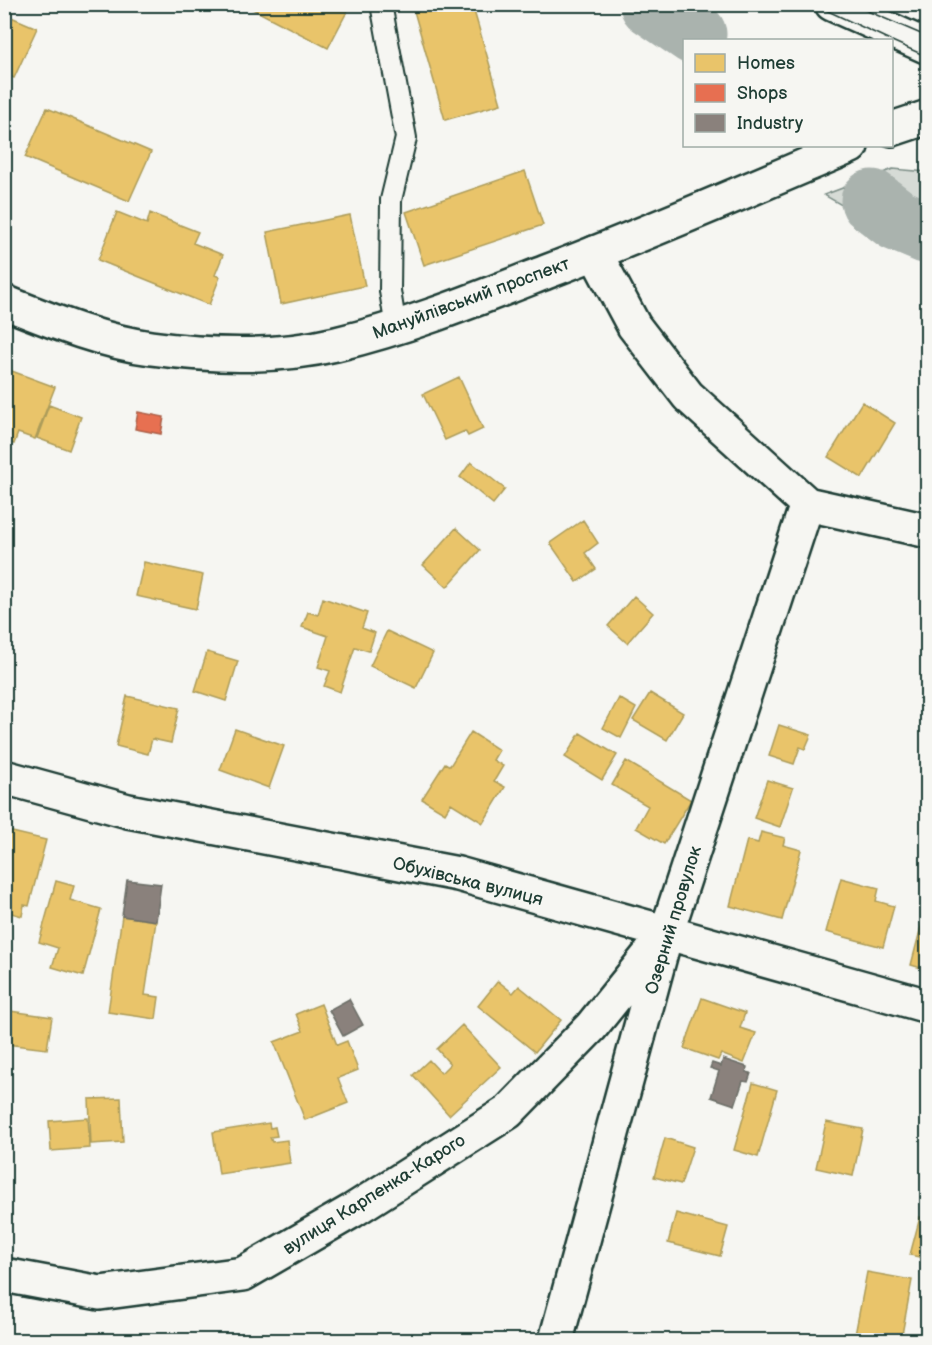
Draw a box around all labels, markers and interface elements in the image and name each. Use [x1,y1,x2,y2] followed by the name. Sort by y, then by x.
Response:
[683,39,893,147] legend
[737,53,795,74] text: Homes
[737,83,788,104] text: Shops
[737,113,804,134] text: Industry
[370,253,573,344] street label: Мануйлівський проспект
[641,843,706,997] street label: Озерний провулок
[391,853,545,910] street label: Обухівська вулиця
[279,1130,469,1259] street label: вулиця Карпенка-Карого

